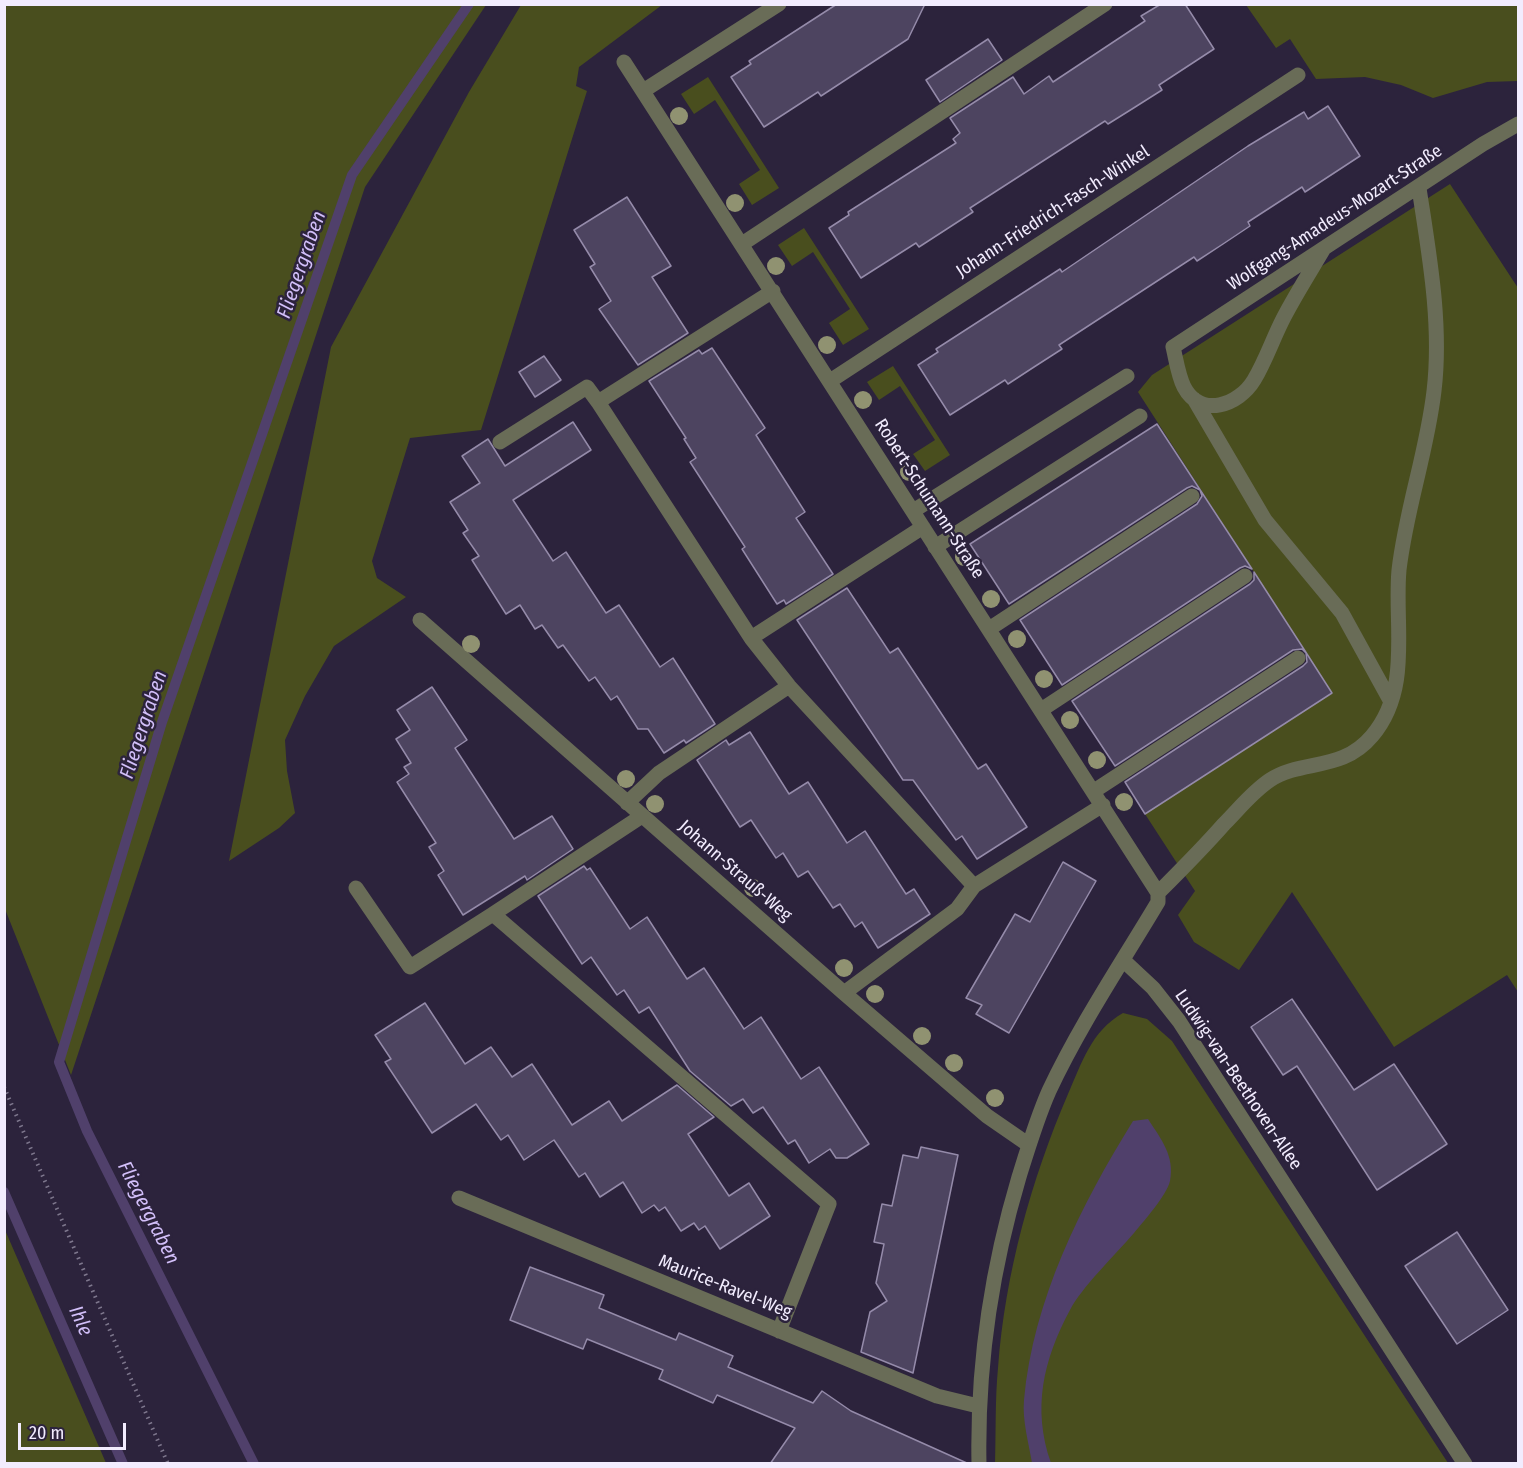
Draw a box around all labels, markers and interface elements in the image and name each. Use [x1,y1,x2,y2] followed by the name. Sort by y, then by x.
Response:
[1224,140,1446,296] street label: Wolfgang-Amadeus-Mozart-Straße
[952,141,1154,283] street label: Johann-Friedrich-Fasch-Winkel
[272,208,332,322] water label: Fliegergraben
[869,415,989,583] street label: Robert-Schumann-Straße
[115,668,173,782] water label: Fliegergraben
[674,816,796,926] street label: Johann-Strauß-Weg
[1170,986,1306,1174] street label: Ludwig-van-Beethoven-Allee
[112,1158,184,1268] water label: Fliegergraben
[655,1250,795,1324] street label: Maurice-Ravel-Weg
[63,1302,97,1340] water label: Ihle
[21,1411,129,1449] scale bar
[29,1422,64,1444] text: 20 m

